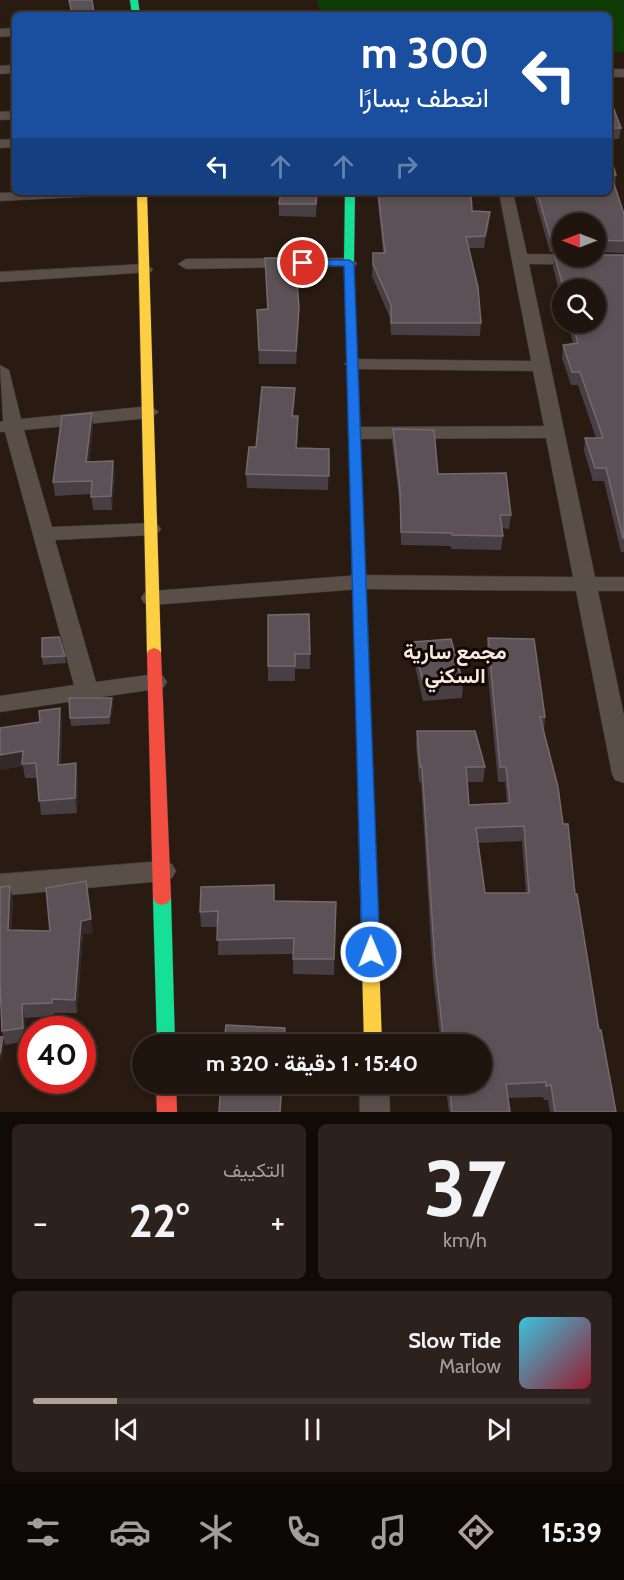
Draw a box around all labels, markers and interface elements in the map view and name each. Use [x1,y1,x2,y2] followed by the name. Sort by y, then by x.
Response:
[361,27,489,79] text: 300 m
[510,36,588,114] icon: left
[358,81,489,114] text: انعطف يسارًا
[201,150,234,183] icon: left
[264,150,297,183] icon: ahead
[327,150,360,183] icon: ahead
[390,150,423,183] icon: right
[552,213,606,267] north arrow
[552,213,606,333] map controls
[277,237,328,288] pin
[286,246,319,279] icon: arrive
[552,279,606,333] button: search
[403,639,507,693] district label: مجمع سارية السكني
[339,920,403,984] position arrow
[18,1016,96,1094] speed limit sign: 40
[206,1050,418,1077] text: 15:40 · 1 دقيقة · 320 m
[424,1141,506,1236] text: 37
[223,1158,285,1182] text: التكييف
[129,1194,189,1248] text: 22°
[33,1202,48,1242] text: −
[270,1202,285,1242] text: +
[443,1228,487,1252] text: km/h
[408,1327,501,1354] text: Slow Tide
[439,1354,501,1378] text: Marlow
[110,1413,143,1446] icon: previous
[296,1413,329,1446] icon: pause
[482,1413,515,1446] icon: next
[22,1511,64,1553] icon: filters
[109,1511,151,1553] icon: car
[195,1511,237,1553] icon: climate
[282,1511,324,1553] icon: phone
[368,1511,410,1553] icon: music
[455,1511,497,1553] icon: directions
[542,1516,602,1549] text: 15:39

